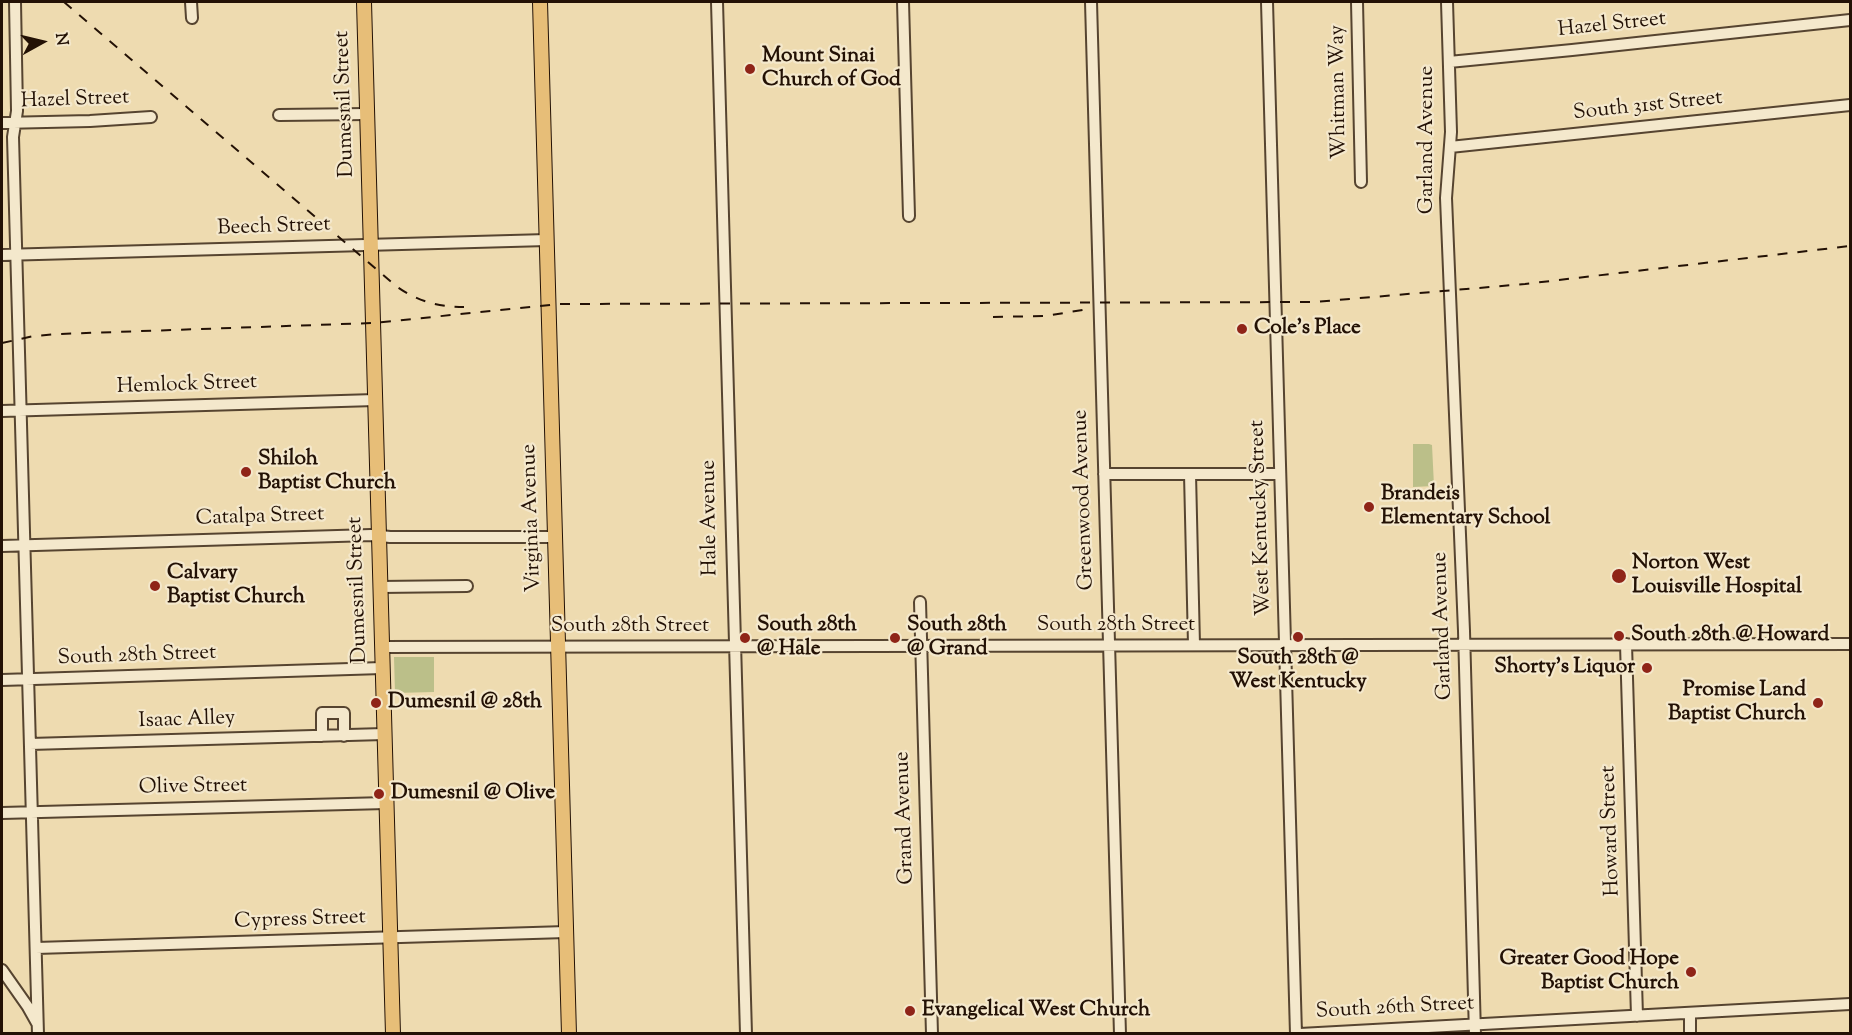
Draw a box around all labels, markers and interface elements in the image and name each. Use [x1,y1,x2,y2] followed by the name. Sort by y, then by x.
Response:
[1557,8,1667,44] street label: Hazel Street
[12,12,72,72] north arrow
[1326,25,1354,159] street label: Whitman Way
[331,30,361,178] street label: Dumesnil Street
[48,31,73,47] text: N
[762,44,901,94] place label: Mount Sinai Church of God
[743,62,757,76] marker: Mount Sinai Church of God
[1415,66,1441,214] street label: Garland Avenue
[20,87,130,115] street label: Hazel Street
[1572,87,1724,127] street label: South 31st Street
[217,213,331,243] street label: Beech Street
[1254,316,1361,342] place label: Cole's Place
[1235,322,1249,336] marker: Cole's Place
[116,371,258,401] street label: Hemlock Street
[1069,409,1101,591] street label: Greenwood Avenue
[1246,420,1278,616] street label: West Kentucky Street
[518,443,548,593] street label: Virginia Avenue
[258,447,396,497] place label: Shiloh Baptist Church
[697,460,725,576] street label: Hale Avenue
[239,465,253,479] marker: Shiloh Baptist Church
[1381,482,1550,532] place label: Brandeis Elementary School
[1362,500,1376,514] marker: Brandeis Elementary School
[195,503,325,533] street label: Catalpa Street
[344,516,374,664] street label: Dumesnil Street
[1429,551,1459,701] street label: Garland Avenue
[1632,551,1802,601] place label: Norton West Louisville Hospital
[167,561,305,611] place label: Calvary Baptist Church
[1610,567,1628,585] marker: Norton West Louisville Hospital
[148,579,162,593] marker: Calvary Baptist Church
[757,613,857,663] place label: South 28th @ Hale
[907,613,1007,663] place label: South 28th @ Grand
[1037,613,1195,639] street label: South 28th Street
[551,614,709,640] street label: South 28th Street
[1631,623,1829,649] place label: South 28th @ Howard
[1612,629,1626,643] marker: South 28th @ Howard
[1291,630,1305,644] marker: South 28th @ West Kentucky
[738,631,752,645] marker: South 28th @ Hale
[888,631,902,645] marker: South 28th @ Grand
[57,642,217,672] street label: South 28th Street
[1229,646,1367,696] place label: South 28th @ West Kentucky
[1494,655,1635,681] place label: Shorty's Liquor
[1640,661,1654,675] marker: Shorty's Liquor
[1668,678,1806,728] place label: Promise Land Baptist Church
[388,690,542,716] place label: Dumesnil @ 28th
[369,696,383,710] marker: Dumesnil @ 28th
[1811,696,1825,710] marker: Promise Land Baptist Church
[138,707,236,735] street label: Isaac Alley
[891,751,921,885] street label: Grand Avenue
[1597,765,1627,897] street label: Howard Street
[139,774,247,802] street label: Olive Street
[391,781,555,807] place label: Dumesnil @ Olive
[372,787,386,801] marker: Dumesnil @ Olive
[234,906,366,936] street label: Cypress Street
[1500,947,1679,997] place label: Greater Good Hope Baptist Church
[1684,965,1698,979] marker: Greater Good Hope Baptist Church
[1315,992,1475,1026] street label: South 26th Street
[922,998,1150,1024] place label: Evangelical West Church
[903,1004,917,1018] marker: Evangelical West Church

